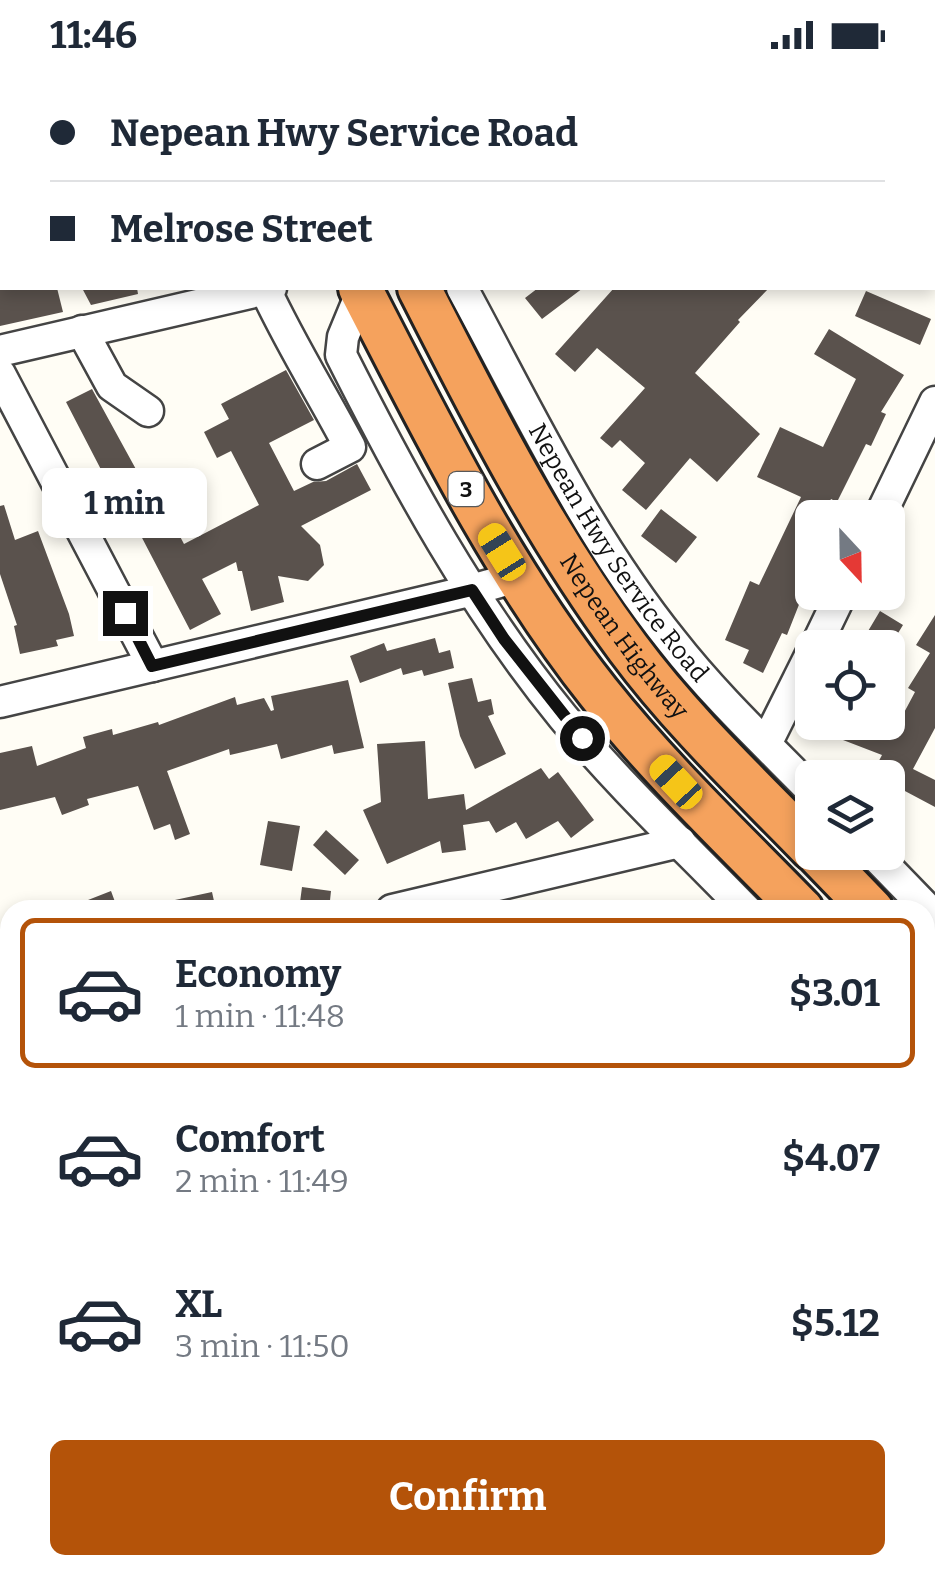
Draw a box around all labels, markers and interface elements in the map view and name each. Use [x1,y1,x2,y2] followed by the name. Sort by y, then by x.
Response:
[50,12,137,58] text: 11:46
[110,110,578,156] text: Nepean Hwy Service Road
[110,206,373,252] text: Melrose Street
[522,419,715,688] street label: Nepean Hwy Service Road
[42,468,208,538] callout: 1 min
[448,472,484,506] road number: 3
[84,484,165,522] text: 1 min
[795,500,905,610] north arrow
[795,500,905,870] map controls
[473,519,531,585] car
[553,548,695,726] street label: Nepean Highway
[103,591,148,636] route end
[795,630,905,740] button: locate
[560,716,605,761] route start
[645,750,707,814] car
[795,760,905,870] button: layers
[55,948,145,1038] icon: car
[175,951,341,997] text: Economy
[789,970,880,1016] text: $3.01
[175,997,345,1035] text: 1 min · 11:48
[55,1113,145,1203] icon: car
[175,1116,325,1162] text: Comfort
[782,1135,880,1181] text: $4.07
[175,1162,349,1200] text: 2 min · 11:49
[55,1278,145,1368] icon: car
[175,1281,222,1327] text: XL
[791,1300,880,1346] text: $5.12
[175,1327,350,1365] text: 3 min · 11:50
[50,1440,885,1555] button: Confirm

